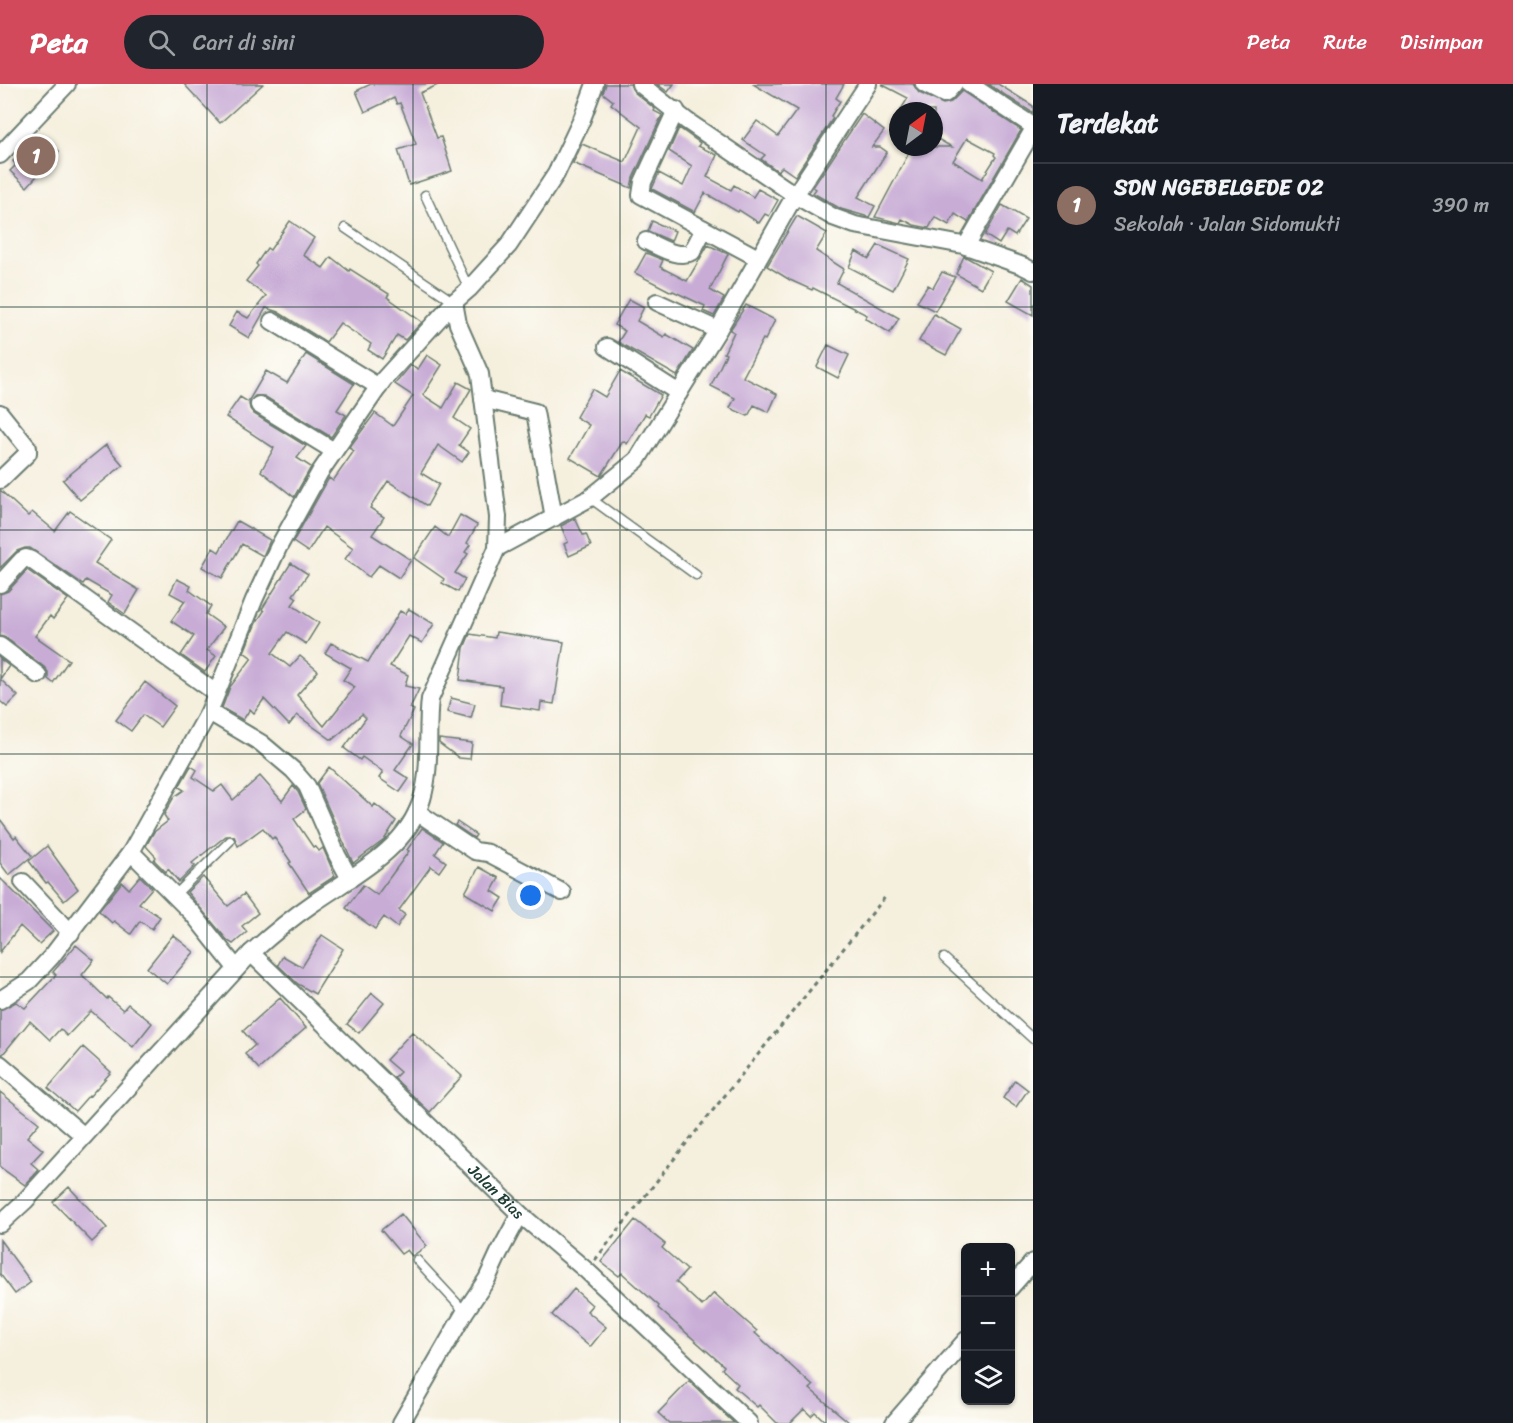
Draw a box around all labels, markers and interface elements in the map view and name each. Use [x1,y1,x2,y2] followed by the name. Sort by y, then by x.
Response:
[124,15,544,69] search box
[30,18,88,67] text: Peta
[193,23,295,62] text: Cari di sini
[1247,23,1290,61] text: Peta
[1323,23,1367,61] text: Rute
[1400,23,1483,61] text: Disimpan
[145,26,178,59] icon: search
[1057,100,1158,146] text: Terdekat
[889,102,943,156] north arrow
[16,134,56,178] pin: 1
[1114,168,1323,207] text: SDN NGEBELGEDE 02
[1072,188,1081,223] text: 1
[1433,188,1489,223] text: 390 m
[1114,207,1340,242] text: Sekolah · Jalan Sidomukti
[516,881,545,910] your location
[460,1156,532,1226] street label: Jalan Bias
[961,1243,1015,1405] map controls
[961,1243,1015,1297] button: +
[961,1297,1015,1351] button: −
[961,1351,1015,1405] button: layers

